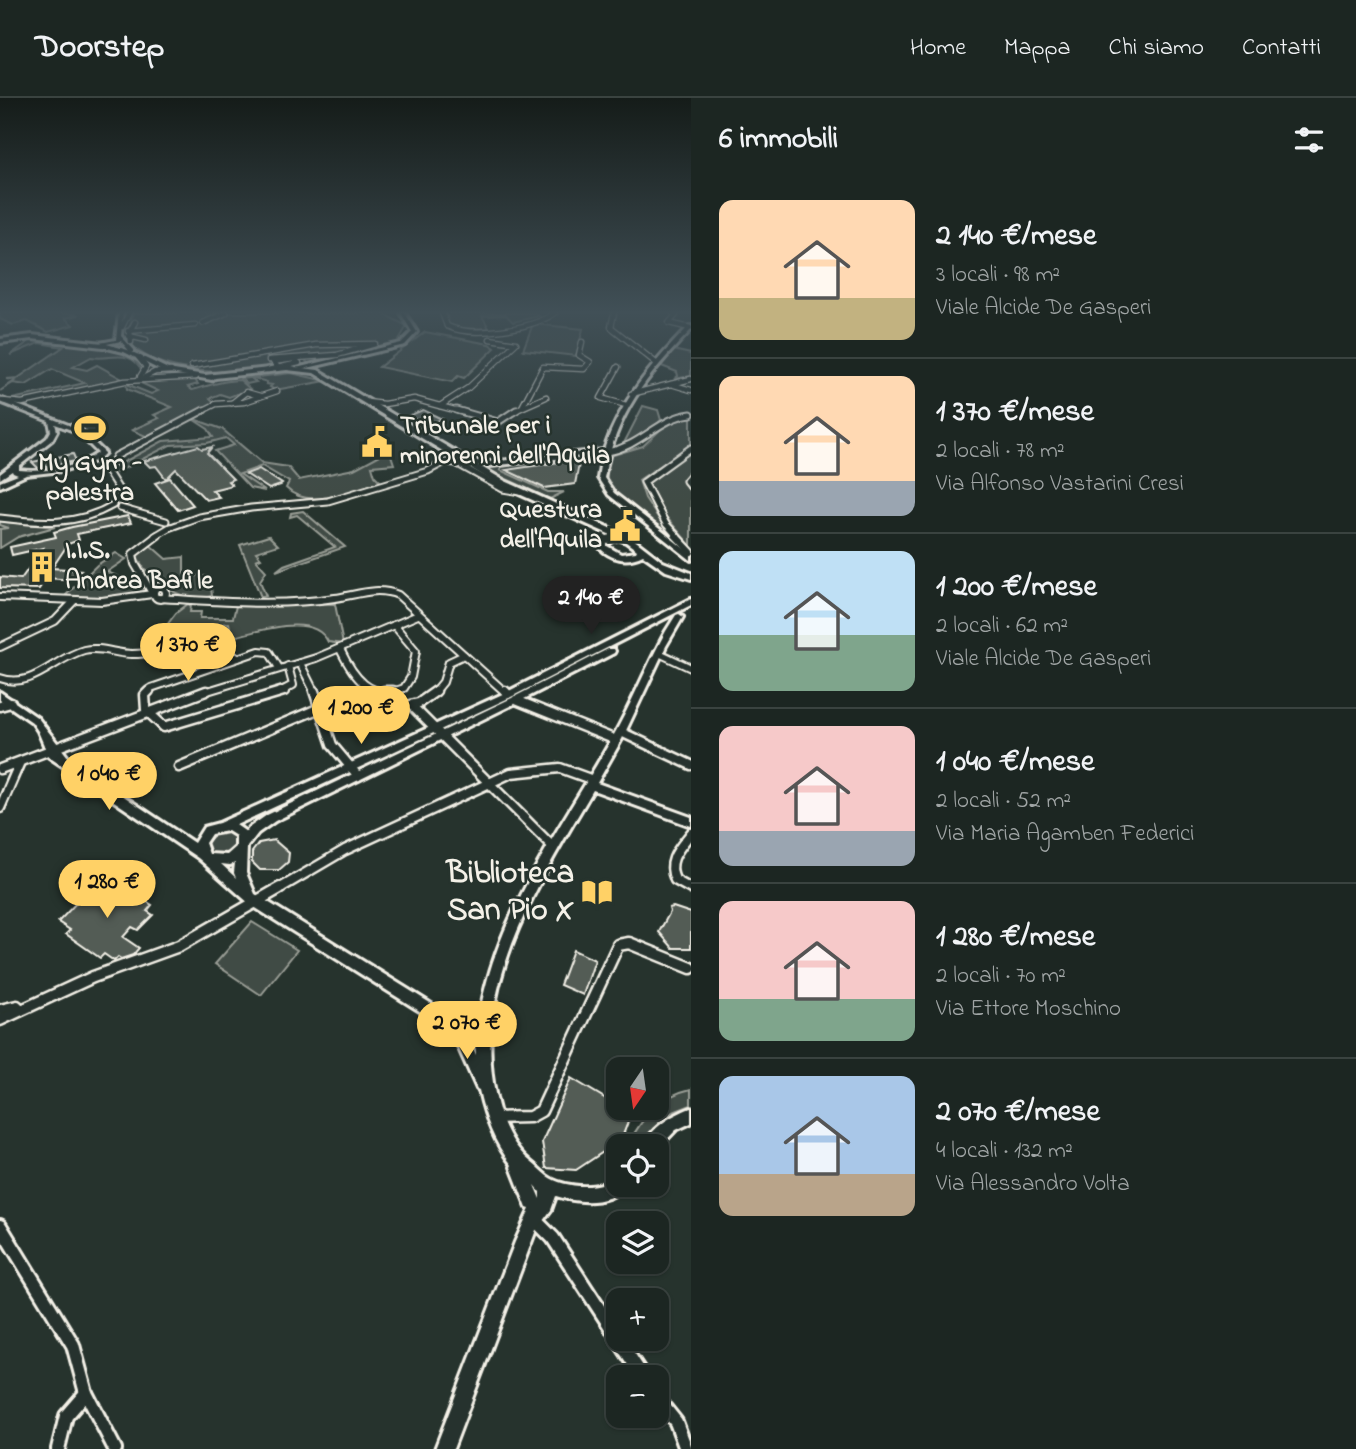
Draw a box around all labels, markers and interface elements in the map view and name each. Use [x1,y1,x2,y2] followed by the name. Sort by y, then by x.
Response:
[35,24,164,72] text: Doorstep
[910,31,966,66] text: Home
[1004,31,1071,66] text: Mappa
[1109,31,1204,66] text: Chi siamo
[1242,31,1321,66] text: Contatti
[719,118,838,162] text: 6 immobili
[1290,121,1328,159] icon: filters
[936,215,1096,259] text: 2 140 €/mese
[775,228,859,312] icon: home
[936,259,1060,292] text: 3 locali · 98 m²
[936,292,1151,325] text: Viale Alcide De Gasperi
[936,391,1094,435] text: 1 370 €/mese
[775,404,859,488] icon: home
[400,408,610,476] place label: Tribunale per i minorenni dell'Aquila
[73,411,107,445] sports icon: My Gym - palestra
[360,425,394,459] public building icon: Tribunale per i minorenni dell'Aquila
[936,435,1065,468] text: 2 locali · 78 m²
[38,445,142,513] place label: My Gym - palestra
[936,468,1184,501] text: Via Alfonso Vastarini Cresi
[500,492,602,560] place label: Questura dell'Aquila
[608,509,642,543] public building icon: Questura dell'Aquila
[65,533,214,601] place label: I.I.S. Andrea Bafile
[25,550,59,584] building icon: I.I.S. Andrea Bafile
[936,566,1097,610] text: 1 200 €/mese
[526,576,656,636] pin: 2 140 €
[775,579,859,663] icon: home
[558,582,624,615] text: 2 140 €
[936,610,1068,643] text: 2 locali · 62 m²
[123,624,253,683] pin: 1 370 €
[156,629,220,662] text: 1 370 €
[936,643,1151,676] text: Viale Alcide De Gasperi
[296,686,426,746] pin: 1 200 €
[328,692,394,725] text: 1 200 €
[936,741,1094,785] text: 1 040 €/mese
[44,752,174,812] pin: 1 040 €
[775,754,859,838] icon: home
[77,758,141,791] text: 1 040 €
[936,785,1071,818] text: 2 locali · 52 m²
[936,818,1194,851] text: Via Maria Agamben Federici
[444,851,575,935] place label: Biblioteca San Pio X
[42,860,172,920] pin: 1 280 €
[75,866,139,899] text: 1 280 €
[580,875,614,909] library icon: Biblioteca San Pio X
[936,916,1095,960] text: 1 280 €/mese
[775,929,859,1013] icon: home
[936,960,1066,993] text: 2 locali · 70 m²
[936,993,1121,1026] text: Via Ettore Moschino
[402,1002,532,1061] pin: 2 070 €
[433,1007,501,1040] text: 2 070 €
[606,1057,668,1120] north arrow
[606,1057,669,1428] map controls
[936,1091,1100,1135] text: 2 070 €/mese
[775,1104,859,1188] icon: home
[606,1134,669,1197] button: locate
[936,1135,1073,1168] text: 4 locali · 132 m²
[936,1168,1130,1201] text: Via Alessandro Volta
[606,1211,669,1274] button: layers
[606,1288,669,1351] button: +
[606,1365,669,1428] button: −

